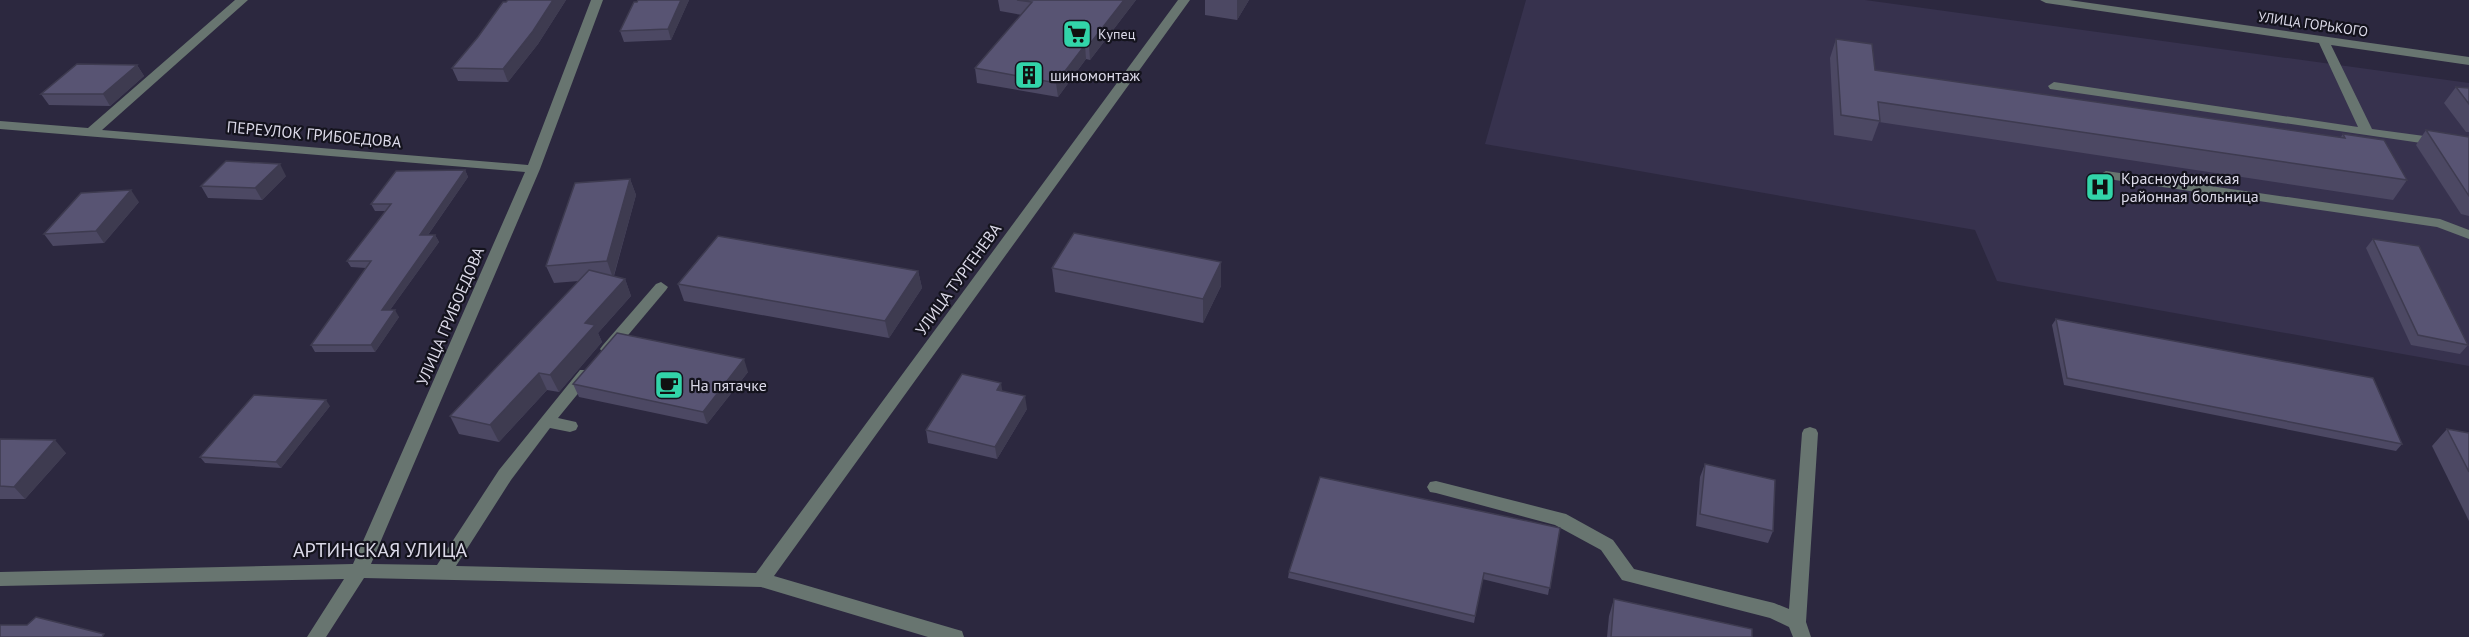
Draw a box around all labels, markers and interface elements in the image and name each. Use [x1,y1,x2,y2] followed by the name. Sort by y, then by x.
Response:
[2257,7,2369,41] street label: УЛИЦА ГОРЬКОГО
[1061,18,1093,50] supermarket icon: Купец
[1098,25,1136,43] place label: Купец
[1013,59,1045,91] building icon: шиномонтаж
[1050,65,1141,85] place label: шиномонтаж
[226,116,403,152] street label: ПЕРЕУЛОК ГРИБОЕДОВА
[2121,168,2259,206] place label: Красноуфимская районная больница
[2084,171,2116,203] hospital icon: Красноуфимская районная больница
[911,219,1006,339] street label: УЛИЦА ТУРГЕНЕВА
[412,243,488,388] street label: УЛИЦА ГРИБОЕДОВА
[653,369,685,401] cafe icon: На пятачке
[690,375,767,395] place label: На пятачке
[293,537,467,563] street label: АРТИНСКАЯ УЛИЦА

